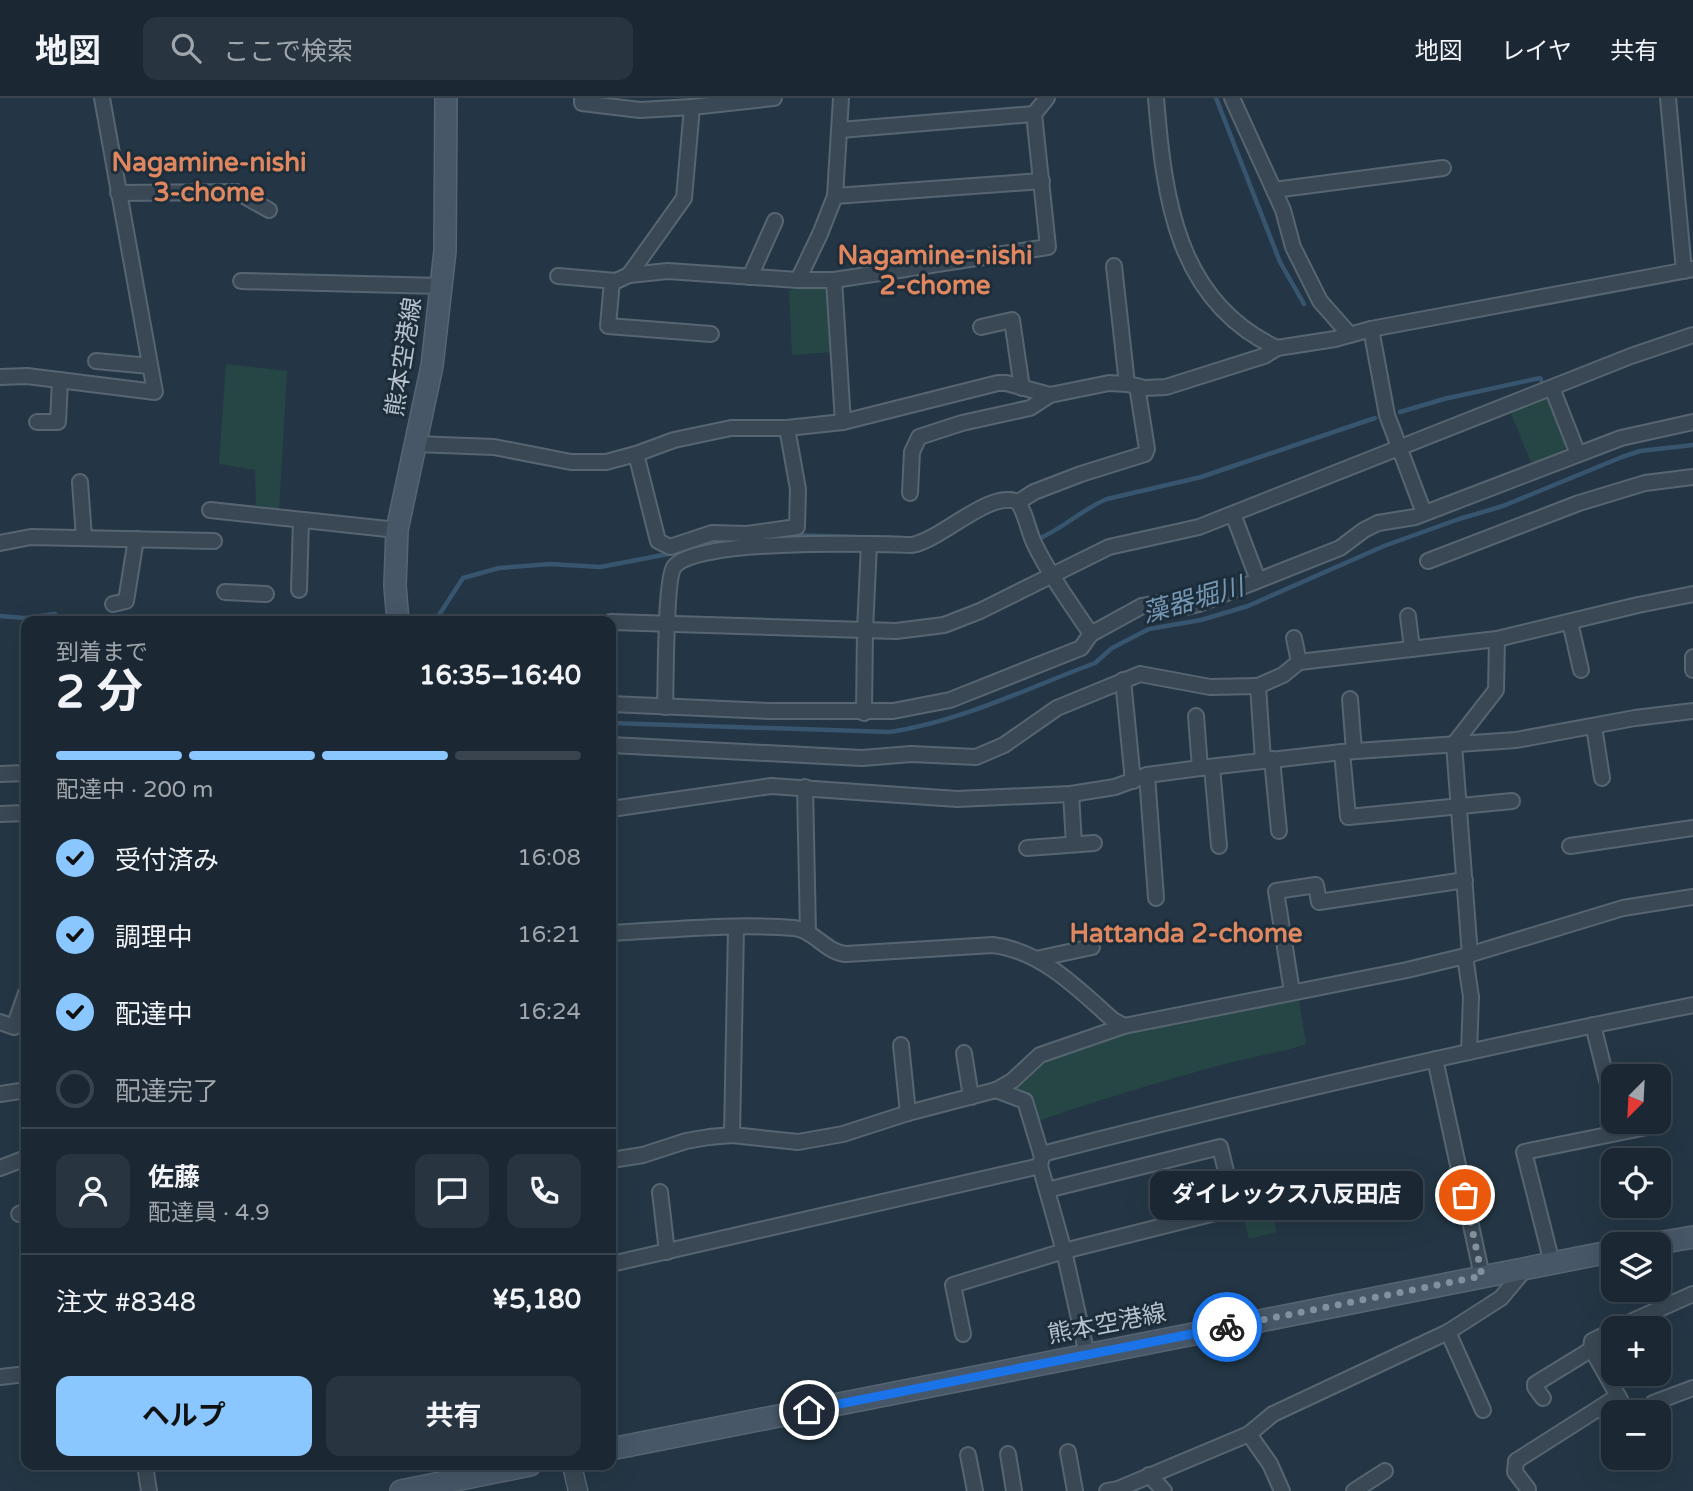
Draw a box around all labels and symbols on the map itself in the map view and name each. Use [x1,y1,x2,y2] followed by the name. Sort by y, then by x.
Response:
[111,147,307,208] district label: Nagamine-nishi 3-chome
[837,240,1033,301] district label: Nagamine-nishi 2-chome
[380,295,428,419] street label: 熊本空港線
[1139,570,1250,629] water label: 藻器堀川
[1069,918,1303,949] district label: Hattanda 2-chome
[1601,1064,1671,1134] north arrow
[1435,1165,1495,1225] pin
[1150,1170,1423,1220] callout: ダイレックス八反田店
[1192,1292,1262,1362] courier
[1045,1298,1169,1350] street label: 熊本空港線
[779,1380,839,1440] pin

